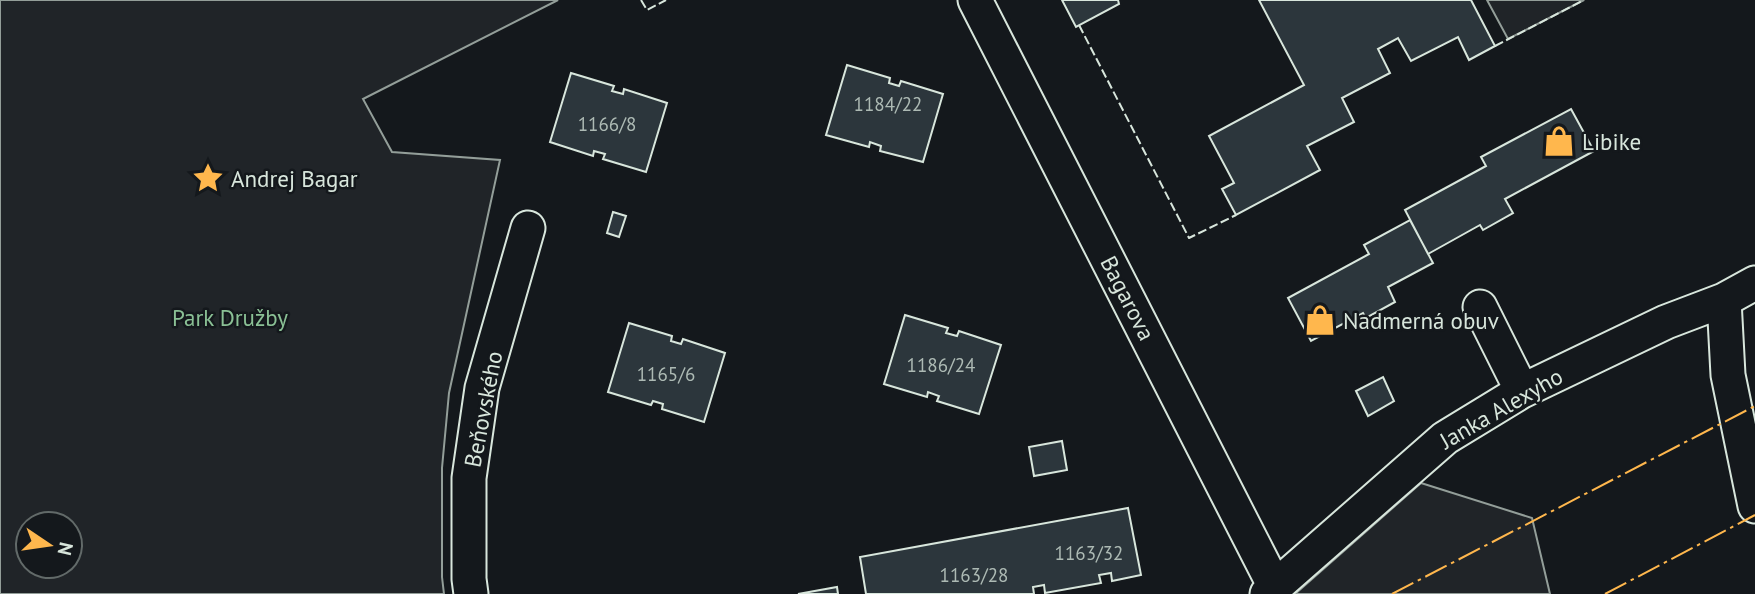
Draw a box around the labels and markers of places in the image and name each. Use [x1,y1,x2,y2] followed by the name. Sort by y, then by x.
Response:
[1542,124,1576,158] shop icon: Libike
[1582,127,1641,156] place label: Libike
[191,161,225,195] place icon: Andrej Bagar
[231,164,358,193] place label: Andrej Bagar
[1303,303,1337,337] shop icon: Nadmerná obuv
[1343,306,1499,335] place label: Nadmerná obuv

